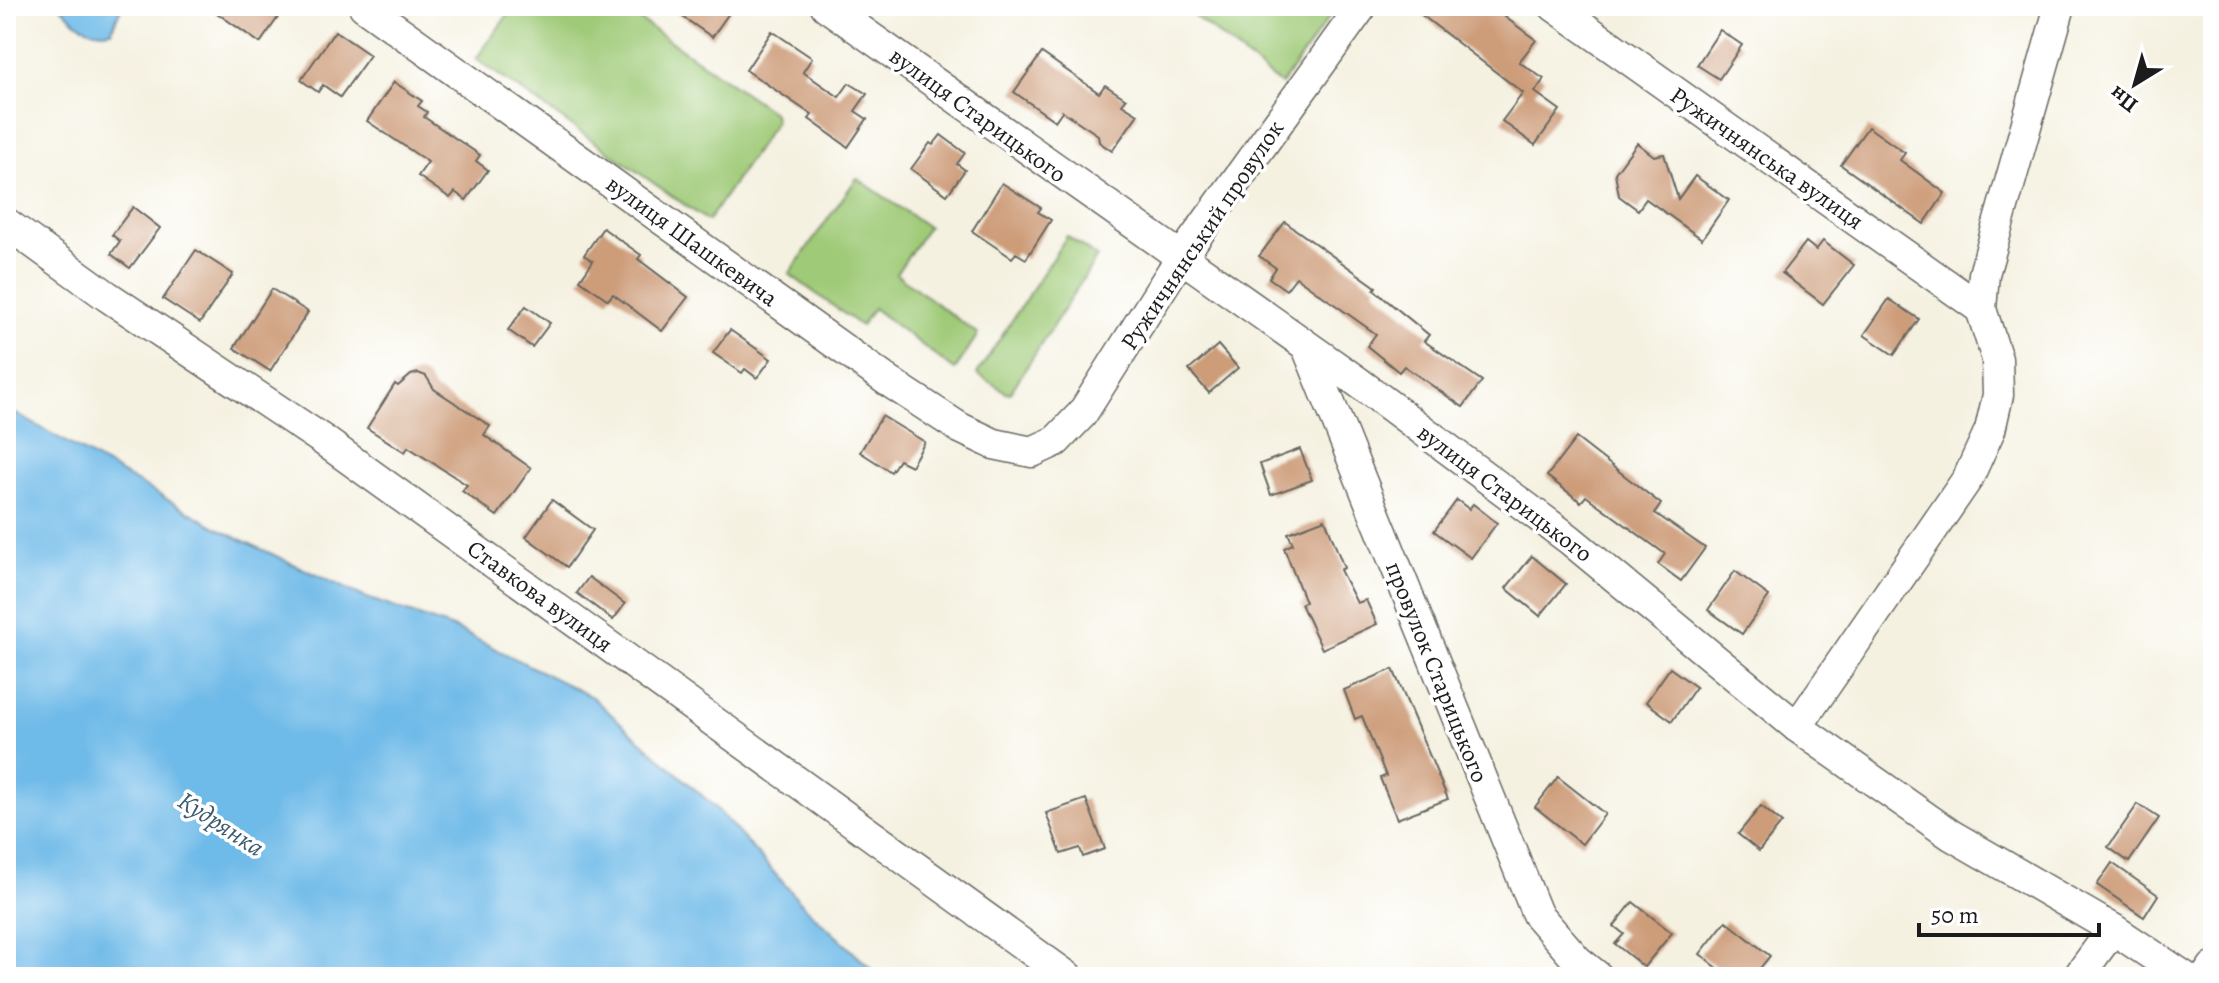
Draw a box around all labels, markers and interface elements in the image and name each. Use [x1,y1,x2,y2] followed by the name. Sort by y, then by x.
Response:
[883,40,1073,190] street label: вулиця Старицького
[2095,44,2175,124] north arrow
[1664,79,1870,237] street label: Ружичнянська вулиця
[2103,79,2144,120] text: Пн
[1113,114,1291,356] street label: Ружичнянський провулок
[600,168,784,314] street label: вулиця Шашкевича
[1411,417,1599,569] street label: вулиця Старицького
[461,532,619,660] street label: Ставкова вулиця
[1378,557,1496,787] street label: провулок Старицького
[171,783,271,865] water label: Кудрянка
[1919,887,2099,937] scale bar
[1931,899,1979,931] text: 50 m

